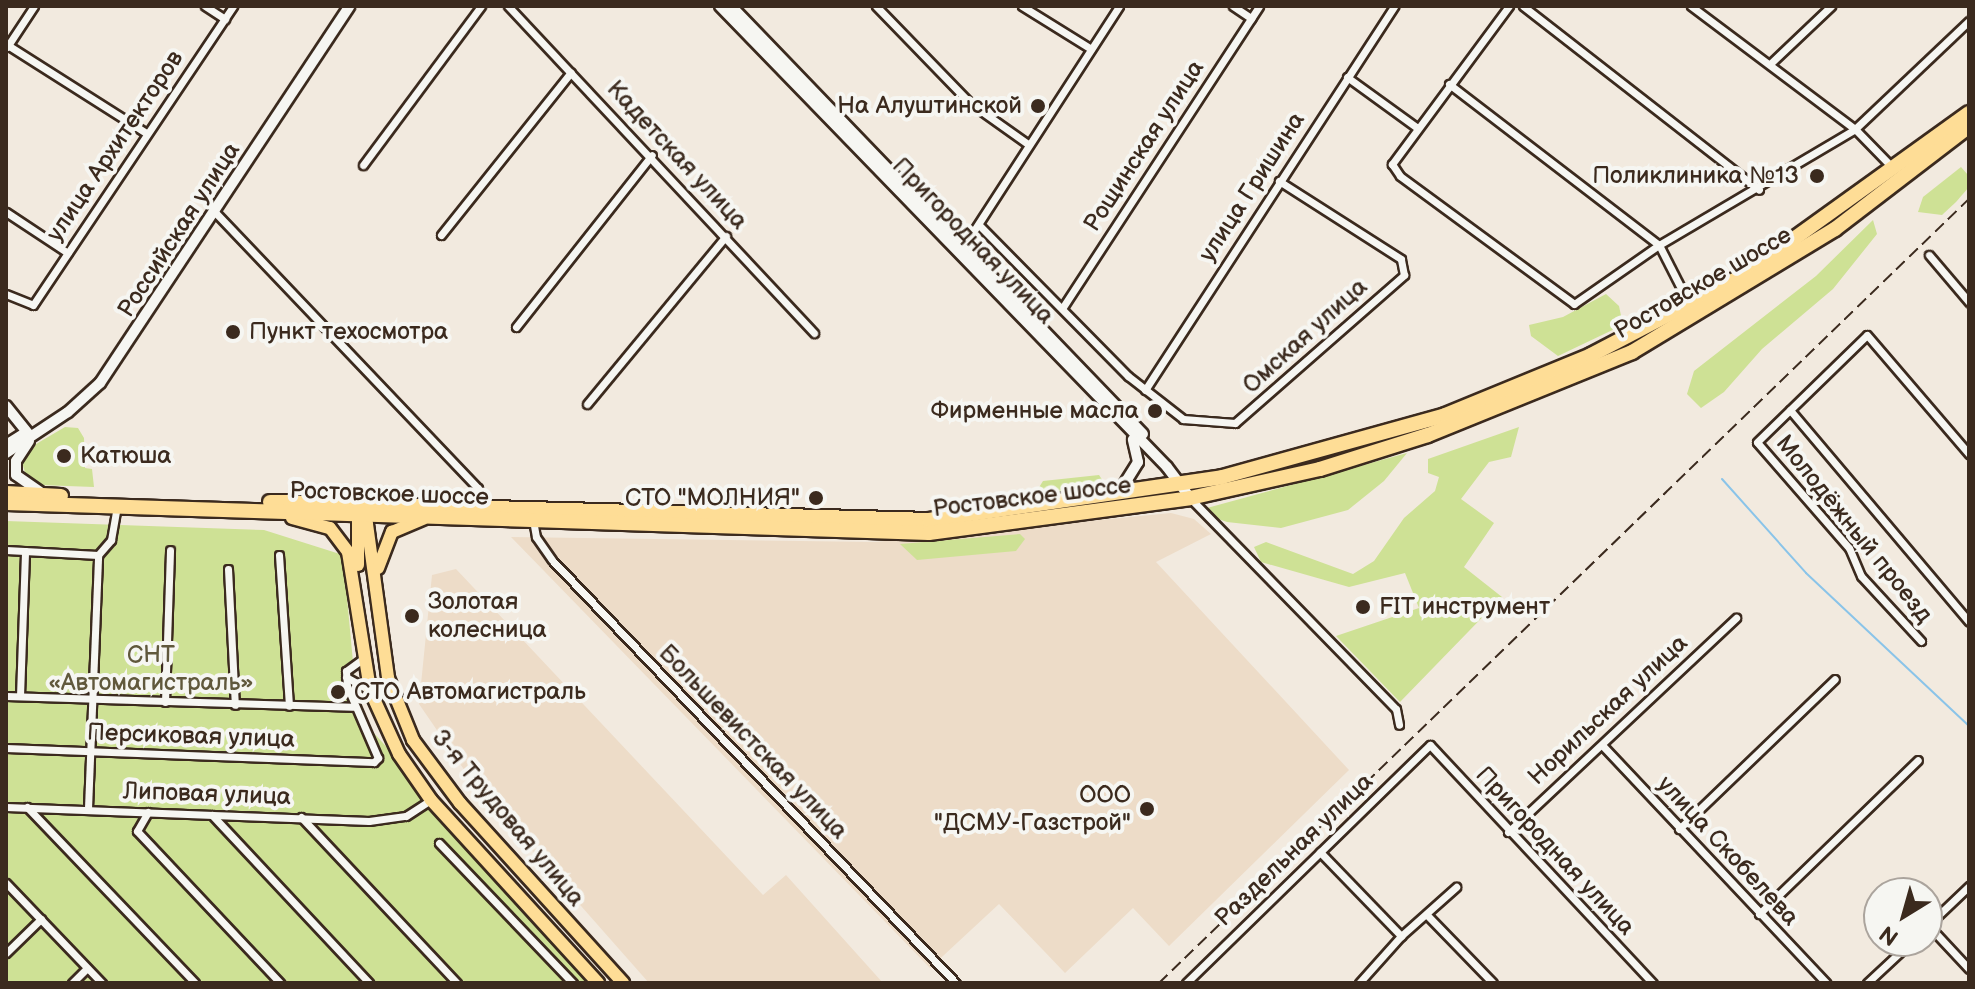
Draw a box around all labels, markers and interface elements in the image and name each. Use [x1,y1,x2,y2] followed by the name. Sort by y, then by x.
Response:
[40,45,190,247] street label: улица Архитекторов
[1078,55,1210,237] street label: Рощинская улица
[601,75,753,235] street label: Кадетская улица
[837,92,1022,120] place label: На Алуштинской
[1029,97,1047,115] marker: На Алуштинской
[1193,107,1311,267] street label: улица Гришина
[112,137,246,323] street label: Российская улица
[886,152,1060,330] street label: Пригородная улица
[1592,162,1799,190] place label: Поликлиника №13
[1806,165,1828,187] marker: Поликлиника №13
[1609,221,1797,345] street label: Ростовское шоссе
[1237,273,1373,399] street label: Омская улица
[249,318,448,346] place label: Пункт техосмотра
[224,323,242,341] marker: Пункт техосмотра
[930,397,1139,425] place label: Фирменные масла
[1146,402,1164,420] marker: Фирменные масла
[1770,429,1938,629] street label: Молодёжный проезд
[80,442,171,470] place label: Катюша
[55,447,73,465] marker: Катюша
[931,471,1133,523] street label: Ростовское шоссе
[289,476,489,512] street label: Ростовское шоссе
[625,484,800,512] place label: СТО "МОЛНИЯ"
[807,489,825,507] marker: СТО "МОЛНИЯ"
[428,588,547,644] place label: Золотая колесница
[1379,593,1550,621] place label: FIT инструмент
[1354,598,1372,616] marker: FIT инструмент
[403,607,421,625] marker: Золотая колесница
[1522,629,1694,791] street label: Норильская улица
[653,639,853,845] street label: Большевистская улица
[48,641,254,697] park label: СНТ «Автомагистраль»
[354,678,586,706] place label: СТО Автомагистраль
[329,683,347,701] marker: СТО Автомагистраль
[87,718,295,754] street label: Персиковая улица
[426,724,590,912] street label: 3-я Трудовая улица
[1469,761,1641,941] street label: Пригородная улица
[1209,767,1379,933] street label: Раздельная улица
[1651,770,1805,932] street label: улица Скобелева
[123,777,291,811] street label: Липовая улица
[934,781,1131,837] place label: ООО "ДСМУ-Газстрой"
[1138,800,1156,818] marker: ООО "ДСМУ-Газстрой"
[1863,877,1943,957] north arrow
[1875,919,1904,951] text: N

